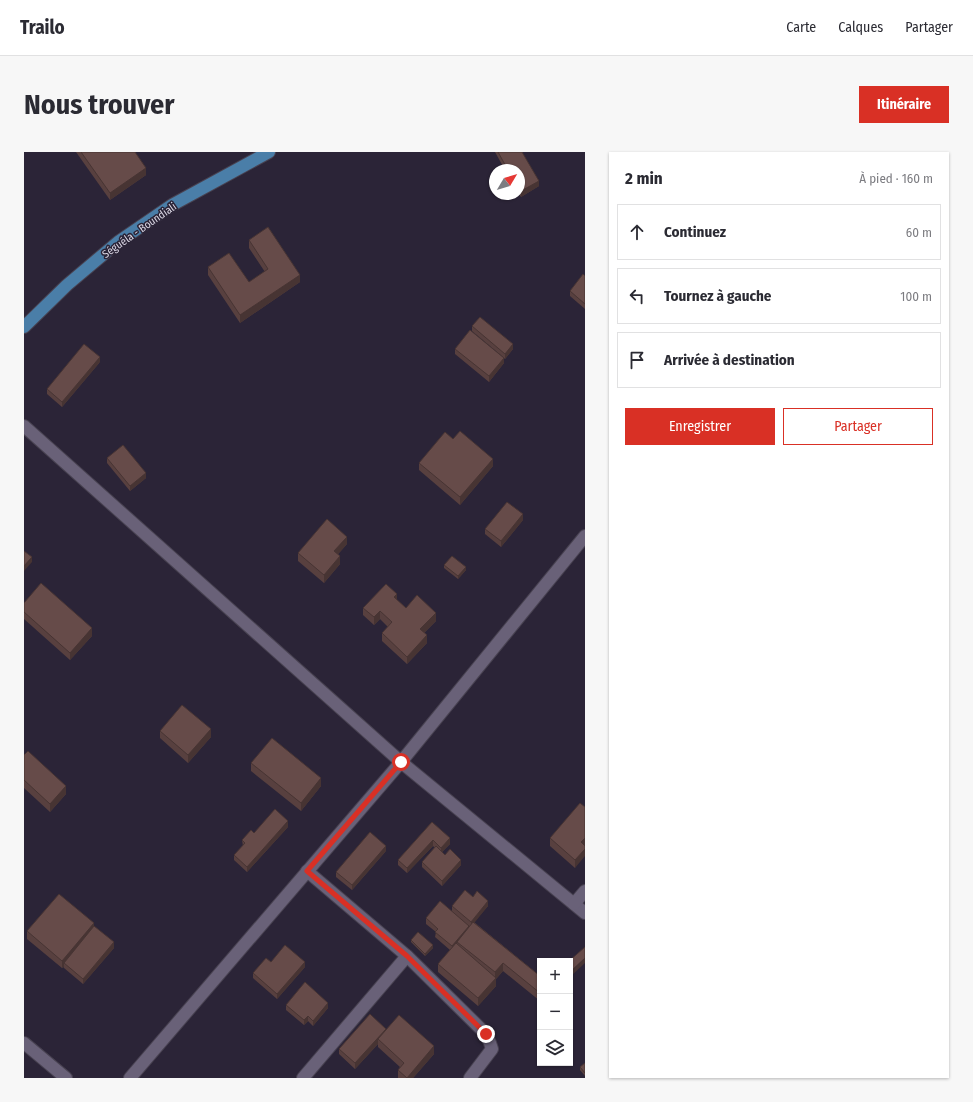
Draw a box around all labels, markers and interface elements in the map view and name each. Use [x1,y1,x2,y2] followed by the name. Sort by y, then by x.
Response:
[20,16,65,39] text: Trailo
[786,19,816,36] text: Carte
[838,19,883,36] text: Calques
[905,19,953,36] text: Partager
[859,86,949,123] button: Itinéraire
[24,88,175,121] text: Nous trouver
[489,164,525,200] north arrow
[625,168,663,189] text: 2 min
[859,171,933,186] text: À pied · 160 m
[100,200,179,261] street label: Séguéla - Boundiali
[626,221,648,243] icon: ahead
[664,223,726,241] text: Continuez
[906,225,932,240] text: 60 m
[626,285,648,307] icon: left
[664,287,771,305] text: Tournez à gauche
[900,289,932,304] text: 100 m
[626,349,648,371] icon: arrive
[664,351,795,369] text: Arrivée à destination
[625,408,775,445] button: Enregistrer
[783,408,933,445] button: Partager
[392,753,410,771] route start
[537,958,573,1066] map controls
[537,958,573,994] button: +
[537,994,573,1030] button: −
[477,1025,495,1043] route end
[537,1030,573,1066] button: layers

